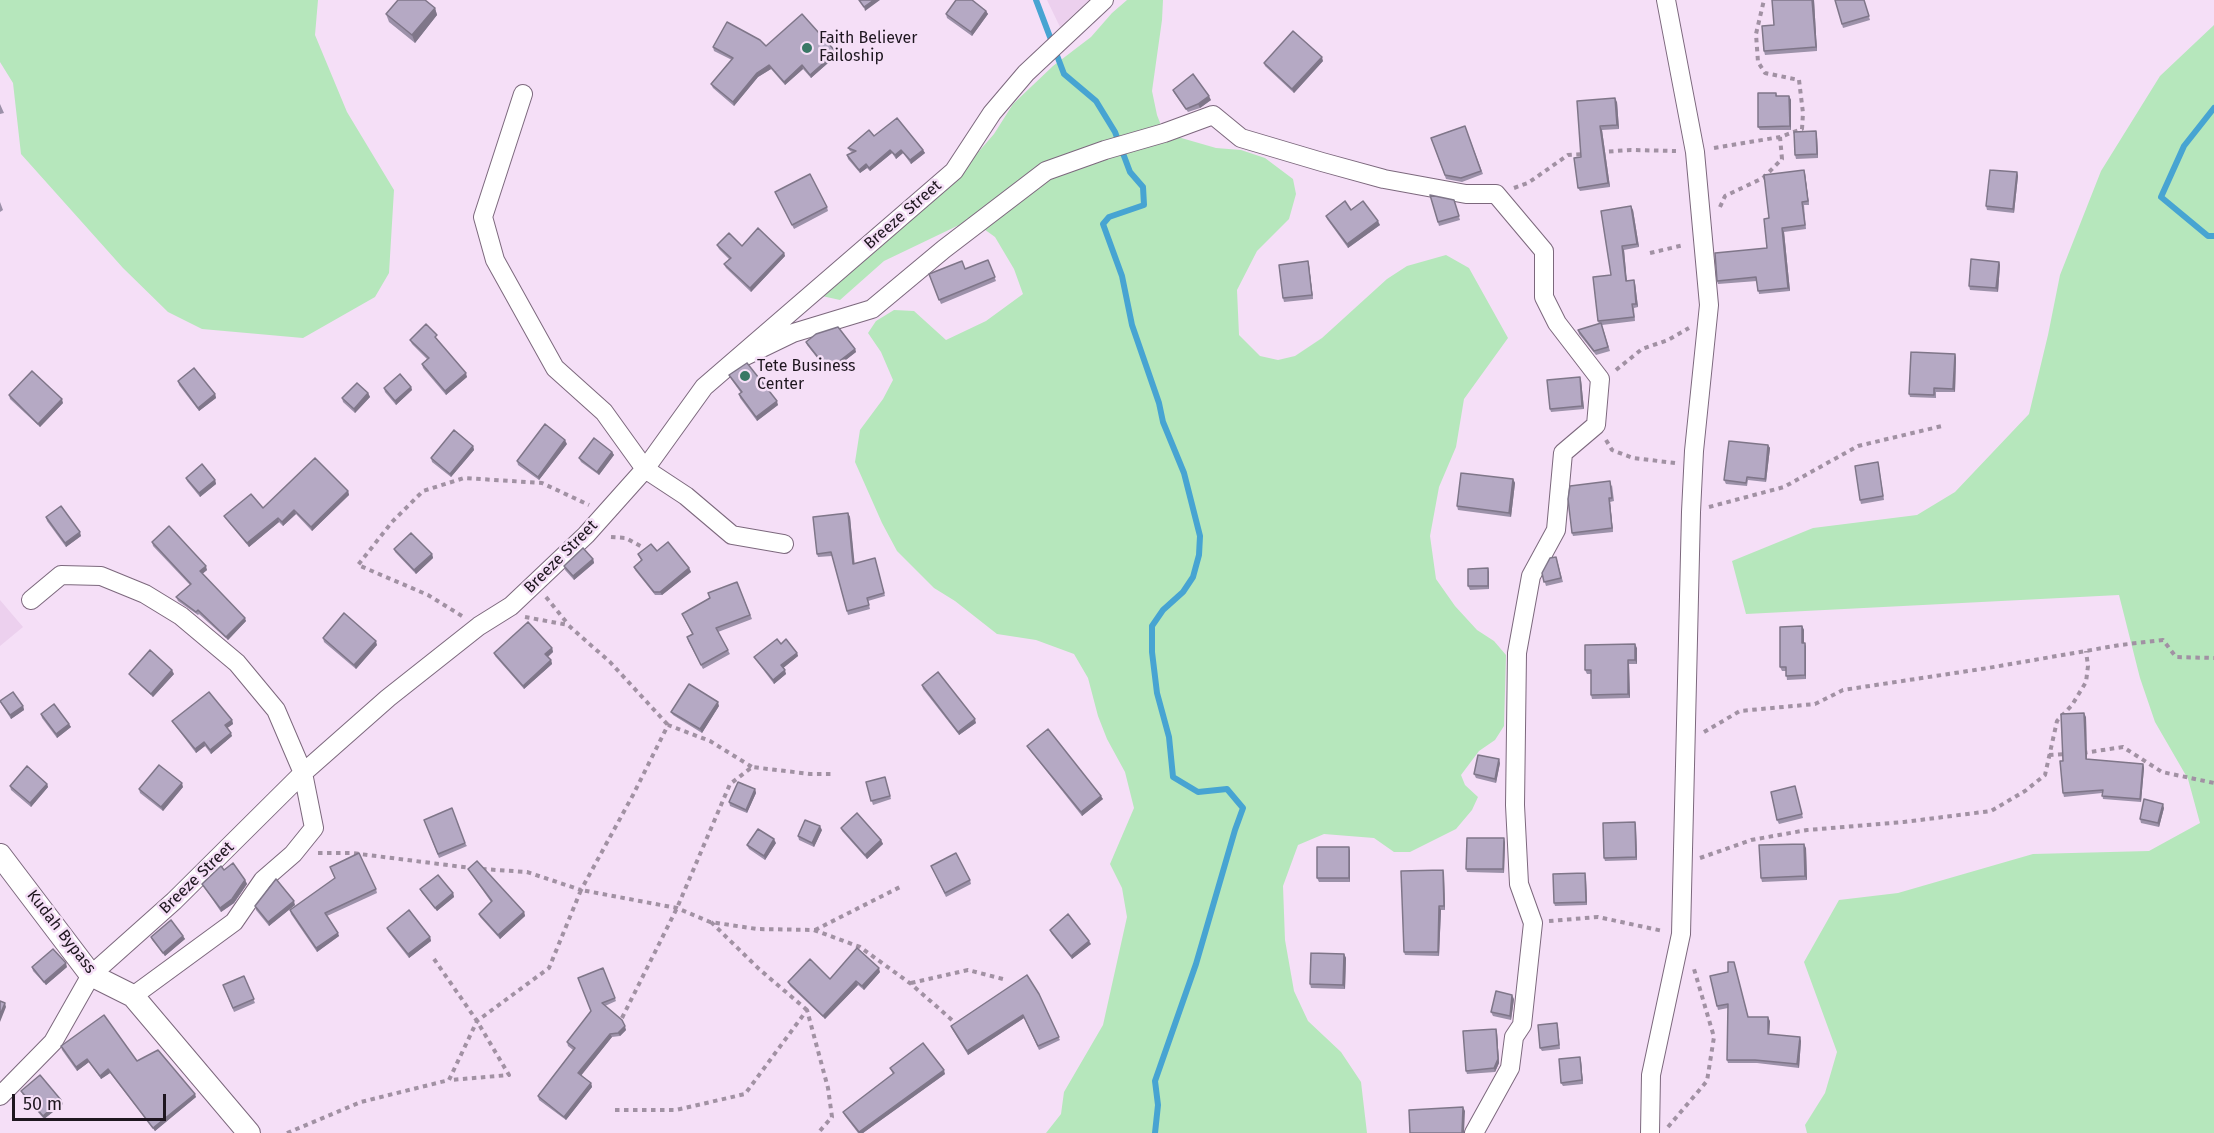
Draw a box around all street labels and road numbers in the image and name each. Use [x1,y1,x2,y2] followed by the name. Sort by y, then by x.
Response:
[860,176,946,254] street label: Breeze Street
[520,516,602,598] street label: Breeze Street
[156,838,238,918] street label: Breeze Street
[22,886,100,978] street label: Kudah Bypass

